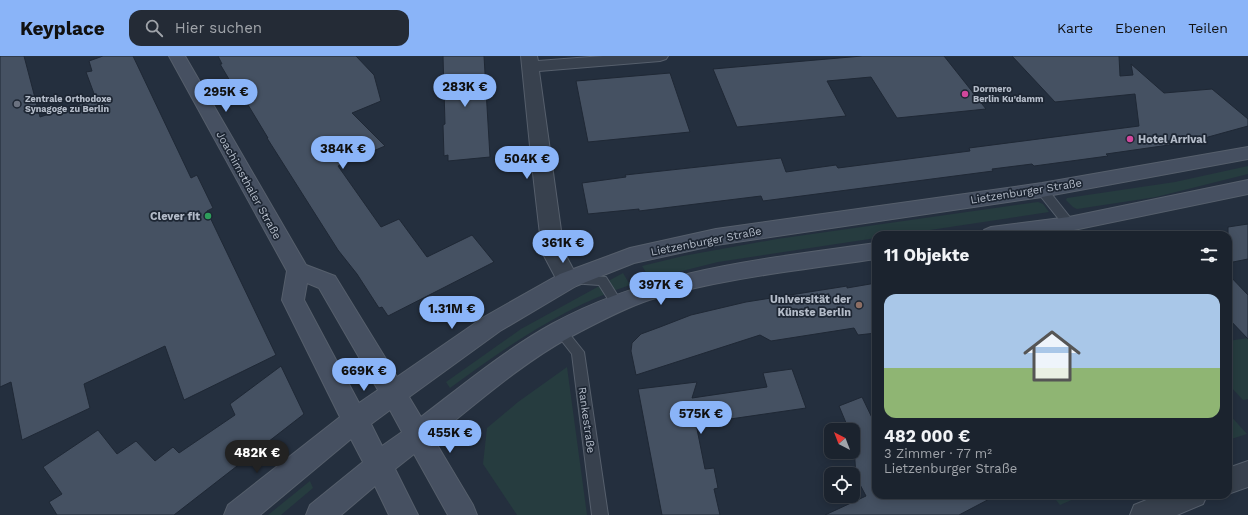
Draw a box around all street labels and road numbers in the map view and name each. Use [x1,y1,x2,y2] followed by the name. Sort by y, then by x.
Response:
[213,129,284,242] street label: Joachimsthaler Straße
[969,176,1083,207] street label: Lietzenburger Straße
[650,224,763,259] street label: Lietzenburger Straße
[575,386,598,454] street label: Rankestraße

